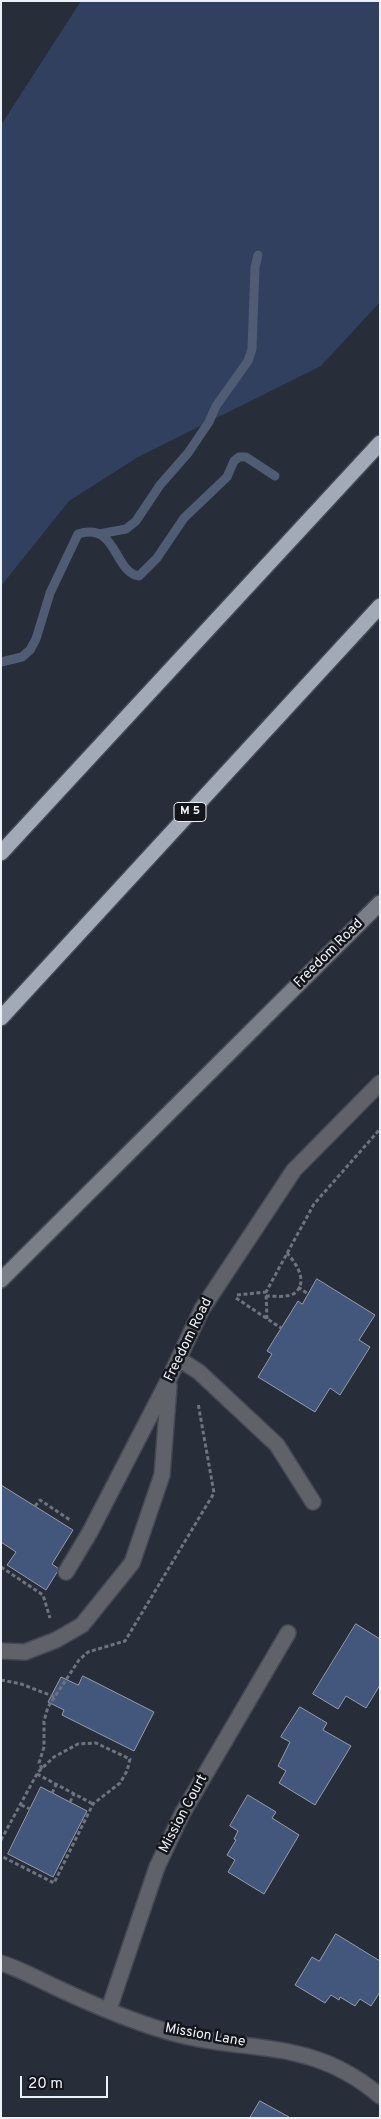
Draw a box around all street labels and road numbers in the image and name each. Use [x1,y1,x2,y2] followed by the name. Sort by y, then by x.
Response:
[174,802,206,822] road number: M 5
[291,916,367,992] street label: Freedom Road
[162,1296,216,1384] street label: Freedom Road
[156,1772,212,1856] street label: Mission Court
[163,2021,247,2051] street label: Mission Lane

